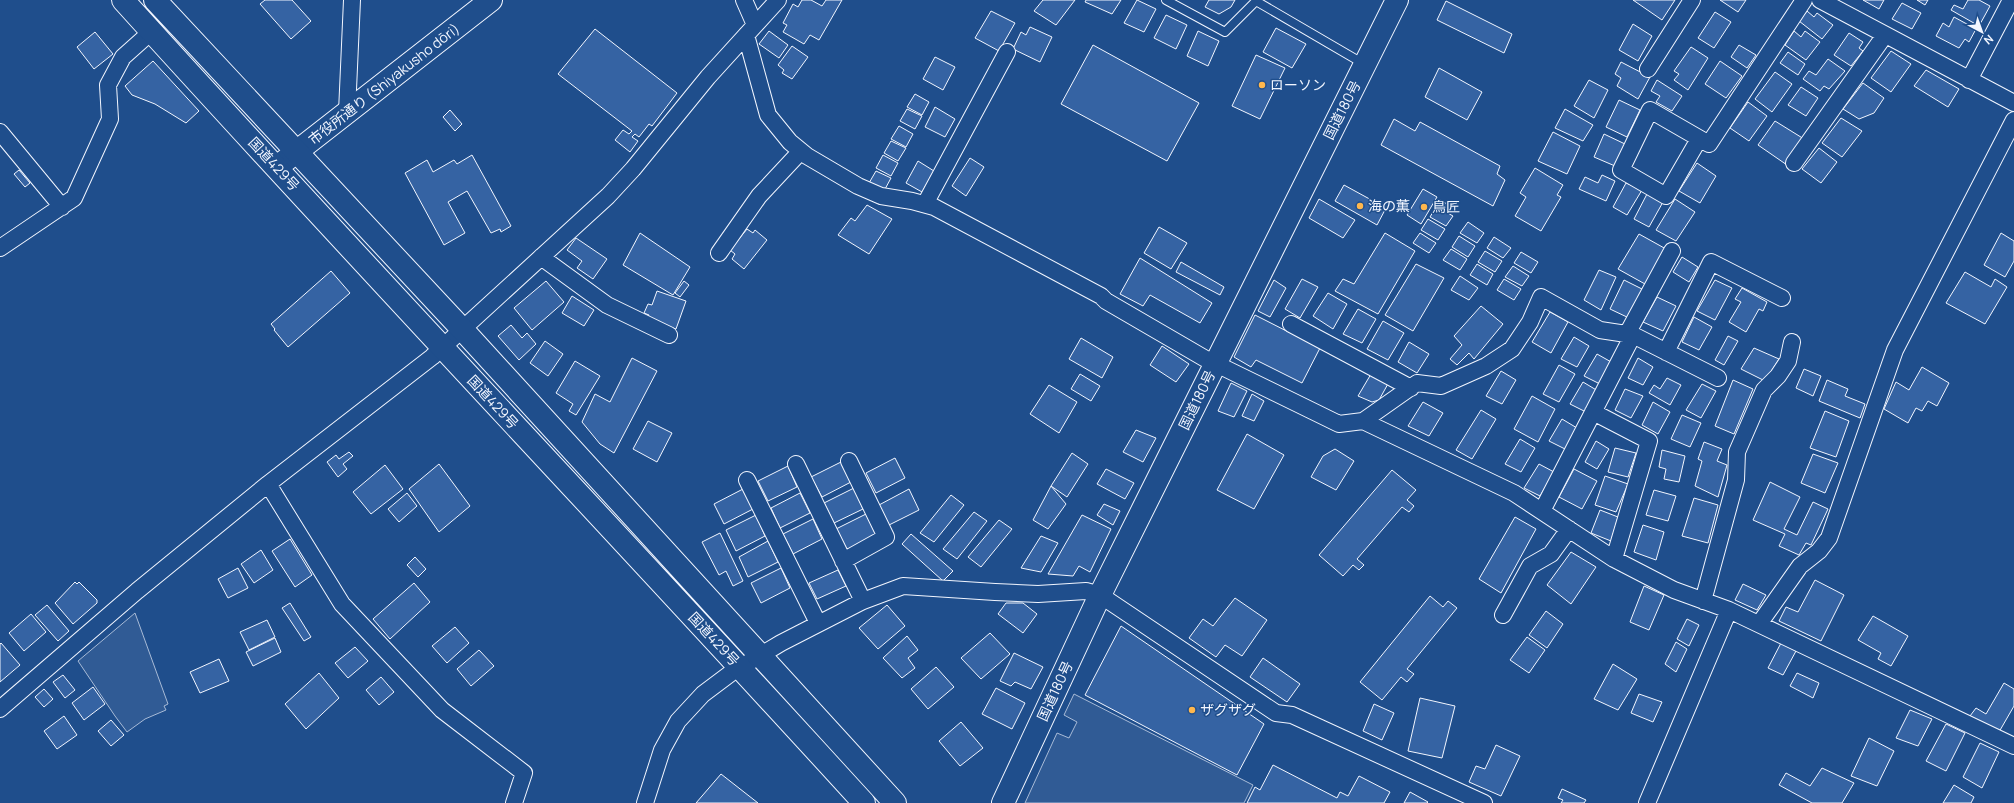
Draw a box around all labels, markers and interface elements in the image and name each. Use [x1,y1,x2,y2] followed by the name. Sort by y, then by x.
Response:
[1962,12,2002,52] north arrow
[304,19,463,149] street label: 市役所通り (Shiyakusho dōri)
[1981,32,1997,48] text: N
[1270,75,1326,94] place label: ローソン
[1319,77,1365,143] street label: 国道180号
[1257,80,1267,90] marker: ローソン
[245,133,304,195] street label: 国道429号
[1368,196,1410,215] place label: 海の薫
[1432,197,1460,216] place label: 鳥匠
[1355,201,1365,211] marker: 海の薫
[1419,202,1429,212] marker: 鳥匠
[1174,367,1219,433] street label: 国道180号
[464,371,523,433] street label: 国道429号
[685,608,744,670] street label: 国道429号
[1032,658,1077,724] street label: 国道180号
[1200,700,1256,719] place label: ザグザグ
[1187,705,1197,715] marker: ザグザグ

